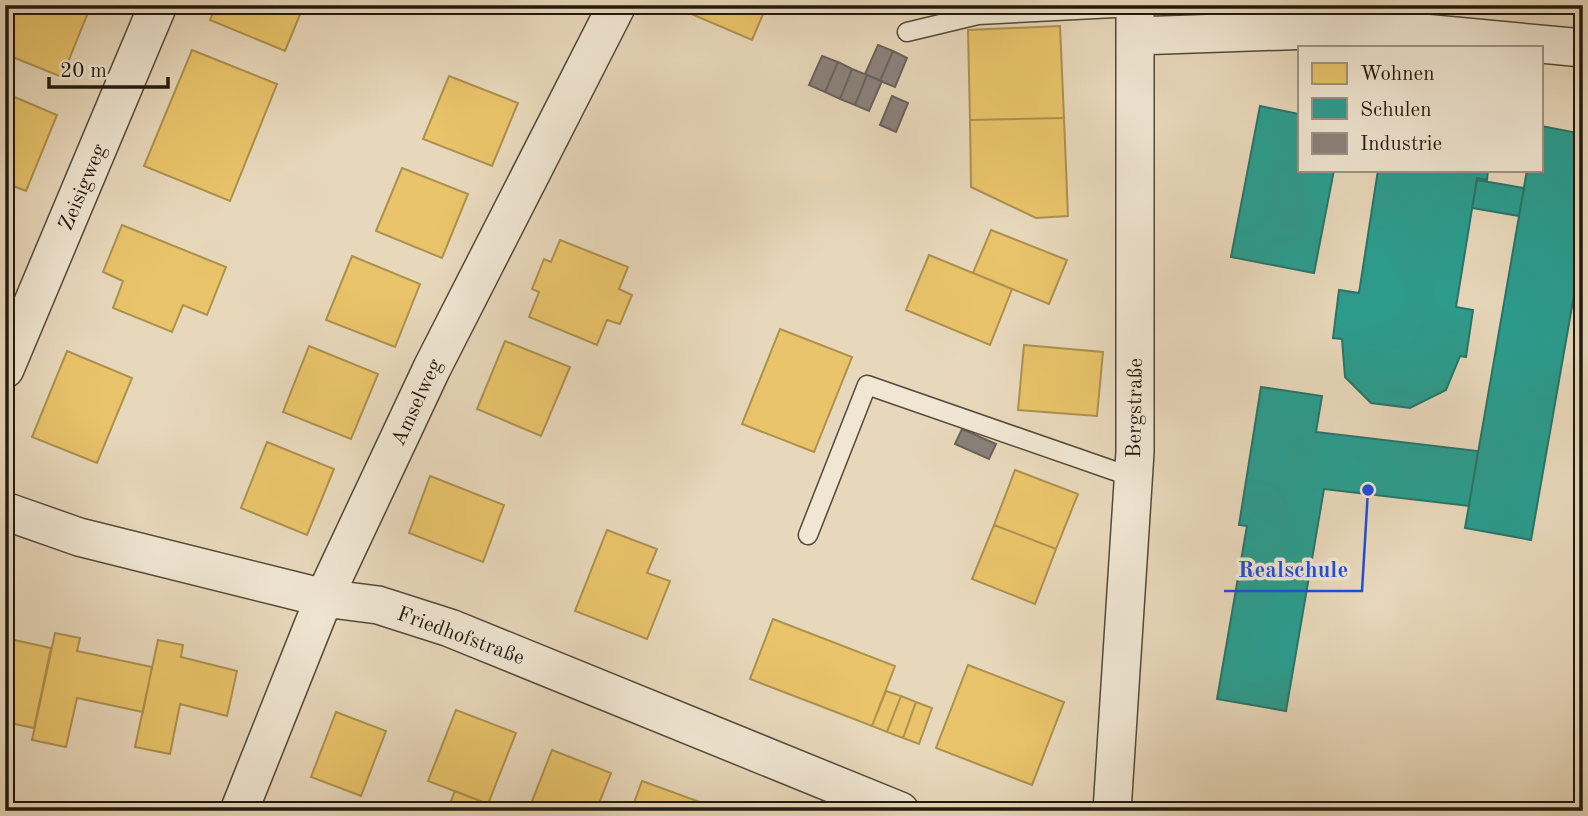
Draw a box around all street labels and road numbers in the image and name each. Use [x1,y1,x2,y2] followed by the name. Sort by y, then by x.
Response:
[56,141,111,234] street label: Zeisigweg
[388,355,447,449] street label: Amselweg
[1124,358,1147,458] street label: Bergstraße
[394,604,527,669] street label: Friedhofstraße

